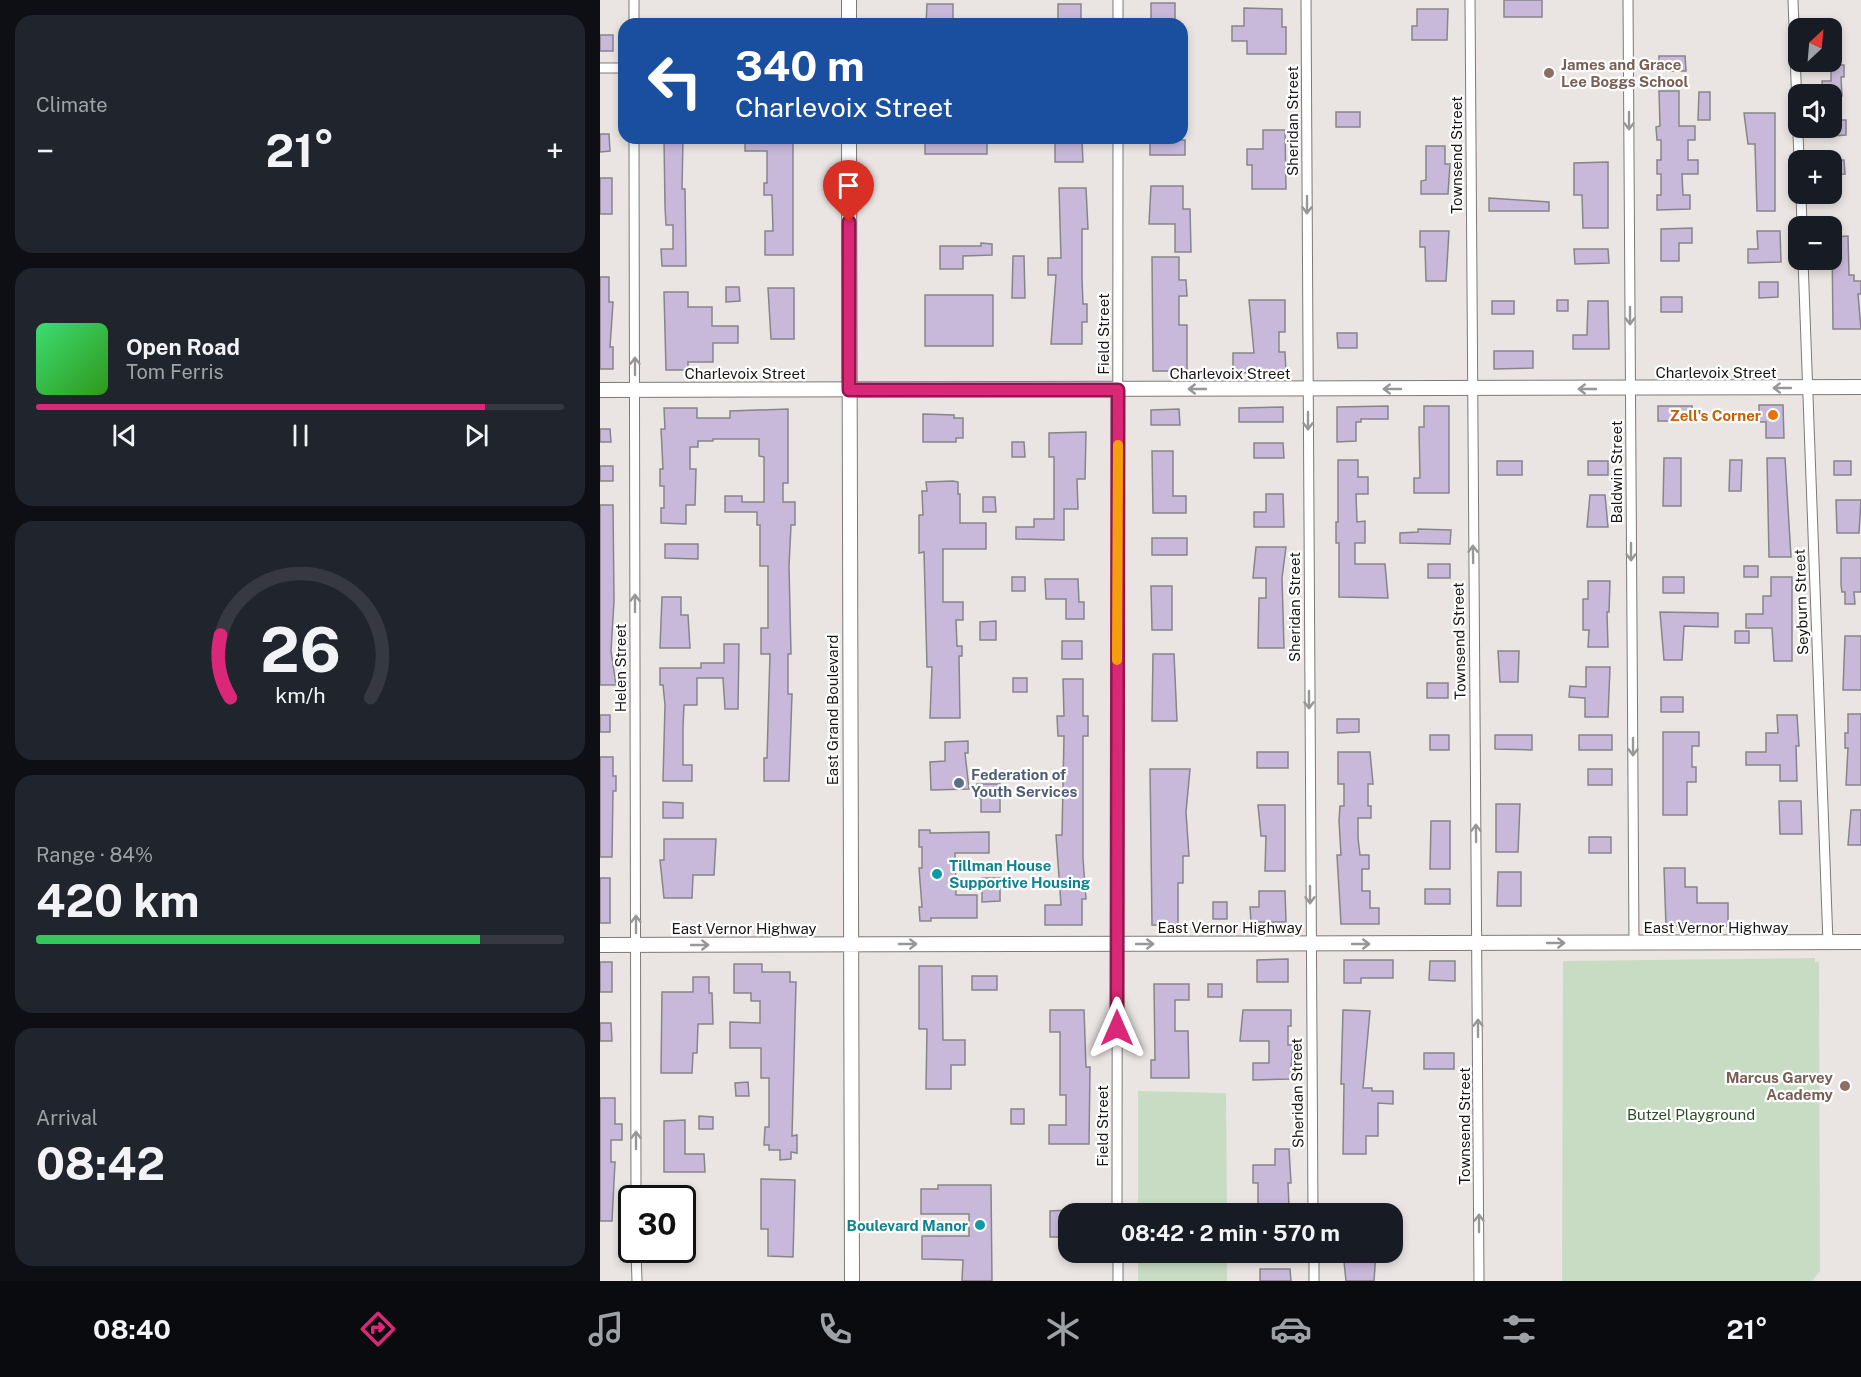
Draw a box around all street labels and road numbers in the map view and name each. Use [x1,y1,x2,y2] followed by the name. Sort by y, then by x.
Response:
[1284,66,1301,176] street label: Sheridan Street
[1448,96,1465,214] street label: Townsend Street
[1095,293,1112,375] street label: Field Street
[1655,364,1777,381] street label: Charlevoix Street
[684,365,806,382] street label: Charlevoix Street
[1169,365,1291,382] street label: Charlevoix Street
[1608,420,1625,524] street label: Baldwin Street
[1791,548,1811,655] street label: Seyburn Street
[1286,552,1303,662] street label: Sheridan Street
[1449,582,1469,700] street label: Townsend Street
[612,624,629,712] street label: Helen Street
[824,635,841,785] street label: East Grand Boulevard
[1158,919,1302,936] street label: East Vernor Highway
[1644,919,1788,936] street label: East Vernor Highway
[672,920,816,937] street label: East Vernor Highway
[1288,1038,1306,1148] street label: Sheridan Street
[1456,1067,1473,1185] street label: Townsend Street
[1094,1085,1111,1167] street label: Field Street

